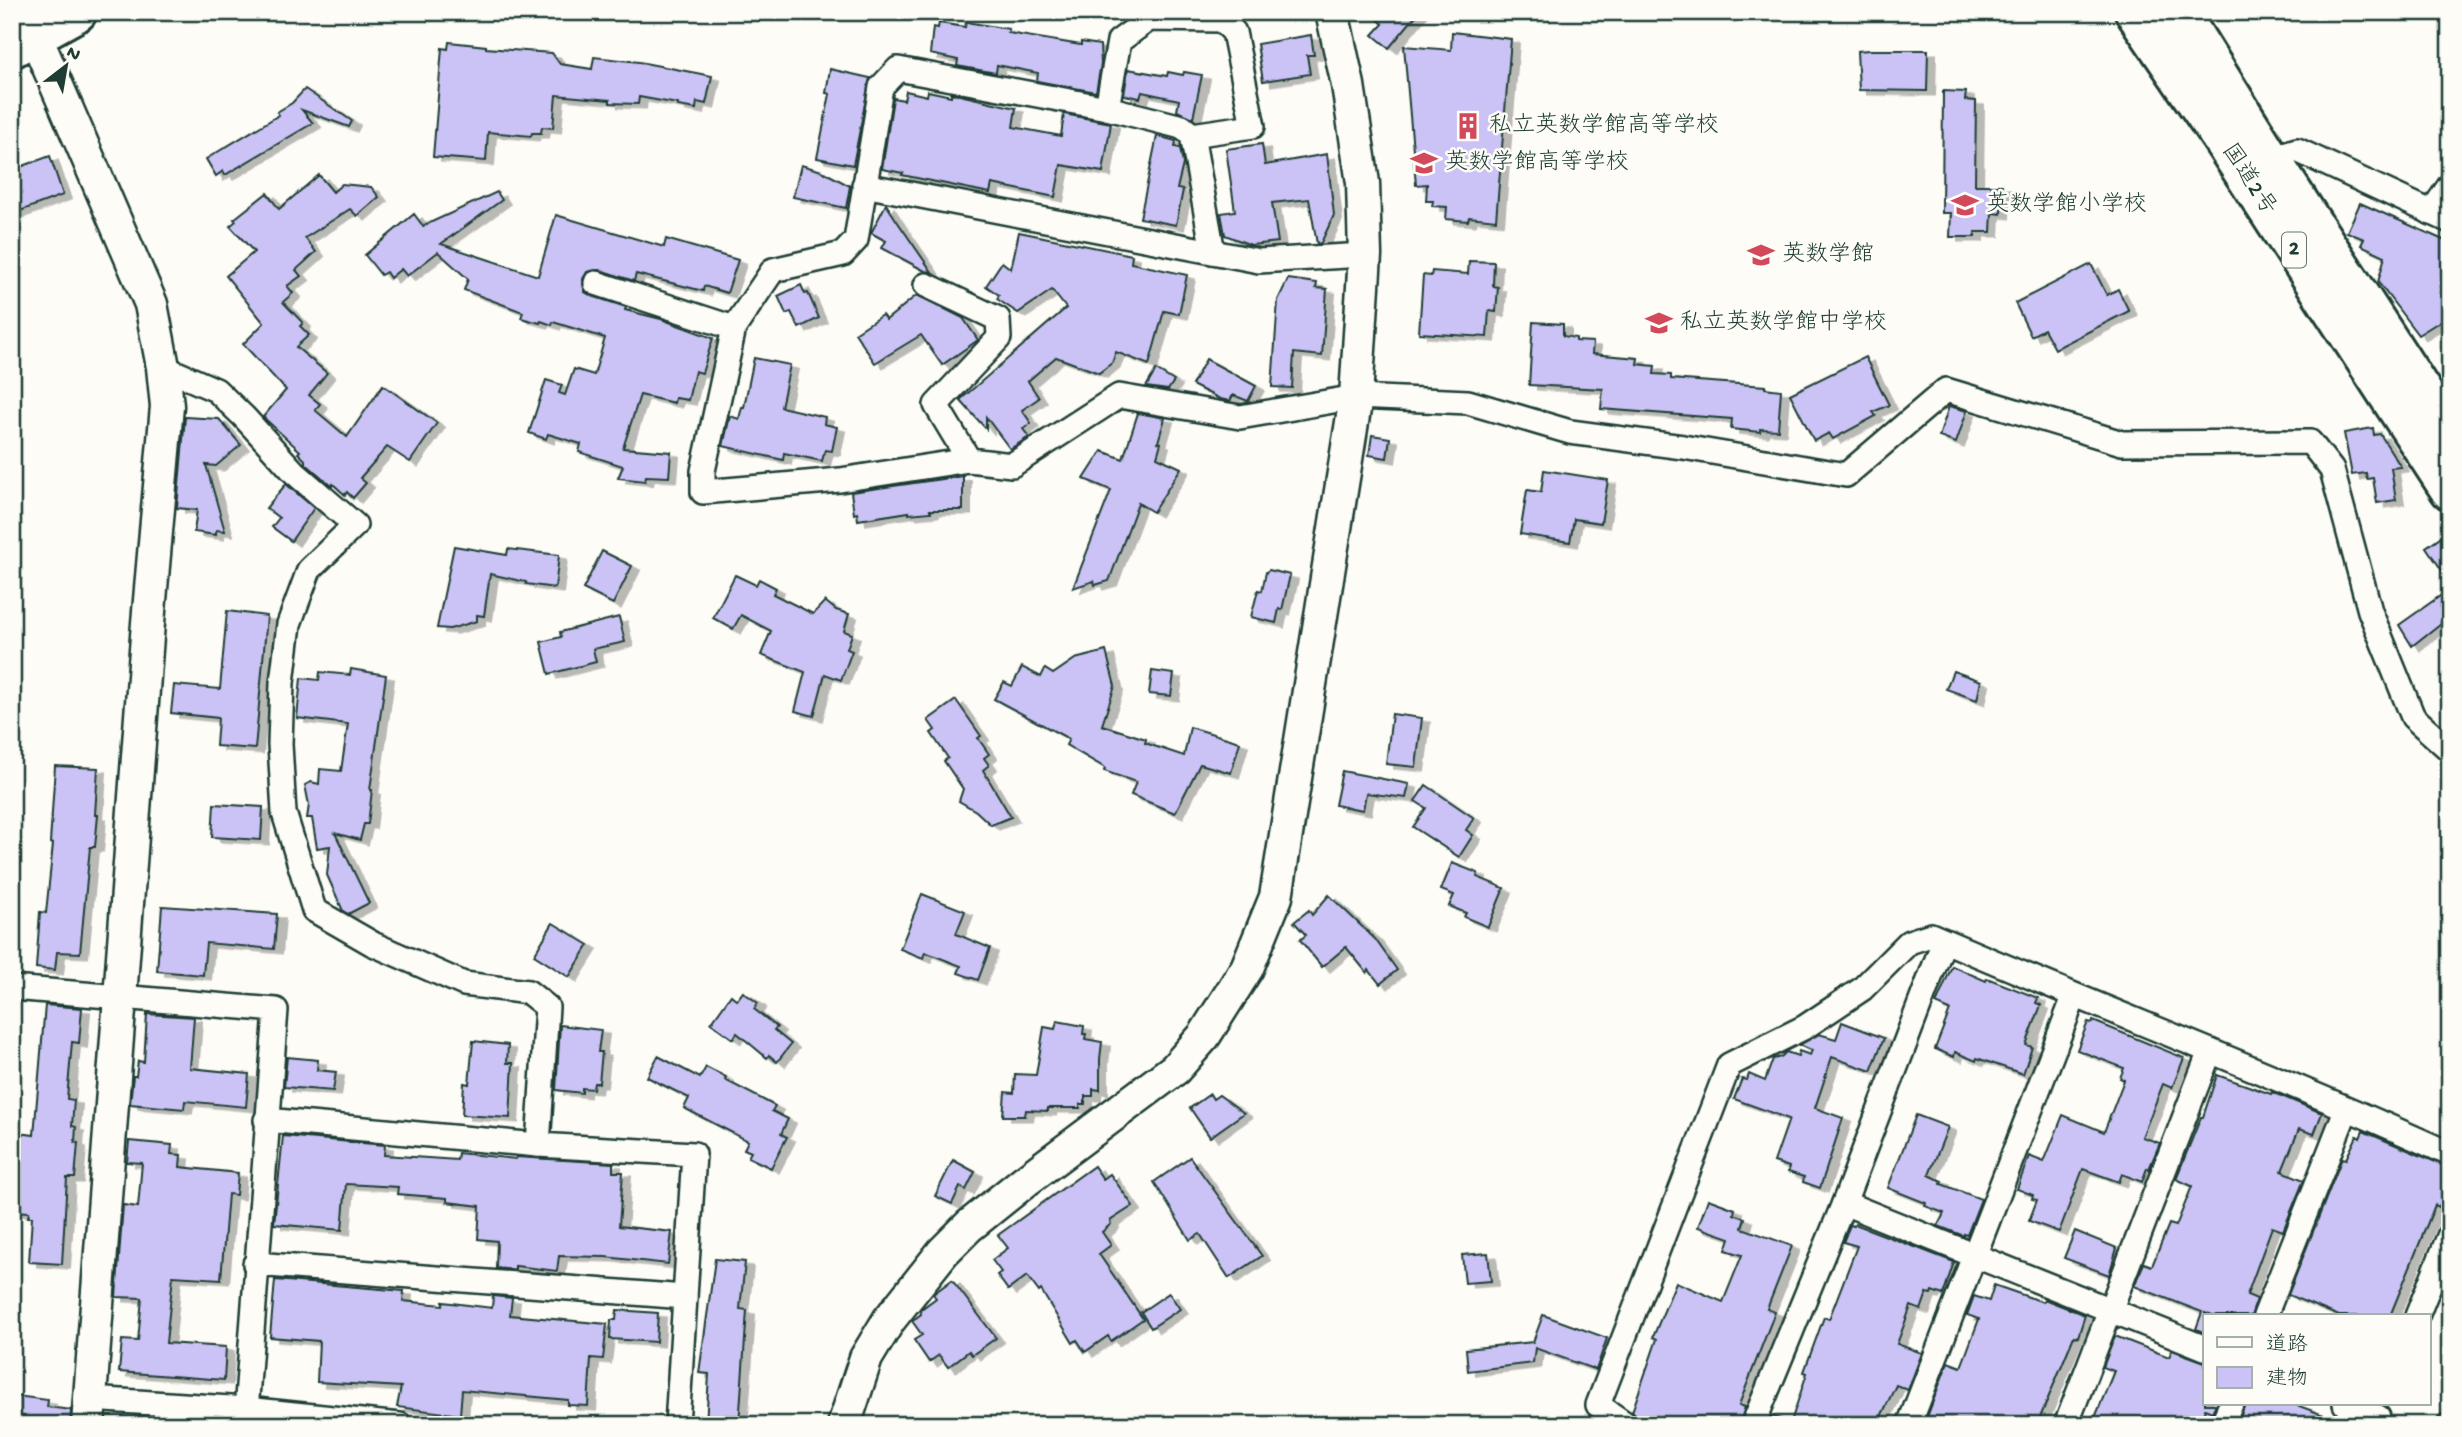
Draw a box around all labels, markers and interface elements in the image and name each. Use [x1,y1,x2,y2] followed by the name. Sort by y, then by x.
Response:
[32,32,102,102] north arrow
[62,41,84,67] text: N
[1453,111,1483,141] building icon: 私立英数学館高等学校
[1489,112,1719,140] place label: 私立英数学館高等学校
[2215,138,2282,221] street label: 国道2号
[1409,148,1439,178] school or university icon: 英数学館高等学校
[1445,149,1629,177] place label: 英数学館高等学校
[1950,190,1980,220] school or university icon: 英数学館小学校
[1986,191,2147,219] place label: 英数学館小学校
[2282,232,2306,268] road number: 2
[1746,240,1776,270] school or university icon: 英数学館
[1782,241,1874,269] place label: 英数学館
[1644,308,1674,338] school or university icon: 私立英数学館中学校
[1680,309,1887,337] place label: 私立英数学館中学校
[2203,1314,2430,1406] legend
[2266,1333,2308,1359] text: 道路
[2266,1367,2308,1393] text: 建物

